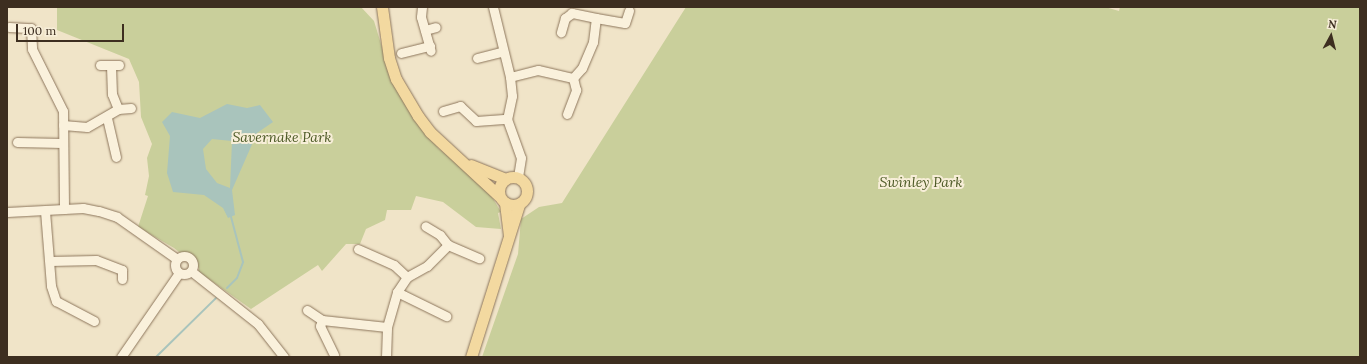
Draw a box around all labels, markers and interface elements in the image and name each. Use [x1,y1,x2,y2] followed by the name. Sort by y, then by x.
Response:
[18,16,126,42] scale bar
[1311,16,1351,56] north arrow
[1327,17,1338,32] text: N
[23,23,56,38] text: 100 m
[232,129,332,145] park label: Savernake Park
[879,174,963,190] park label: Swinley Park

